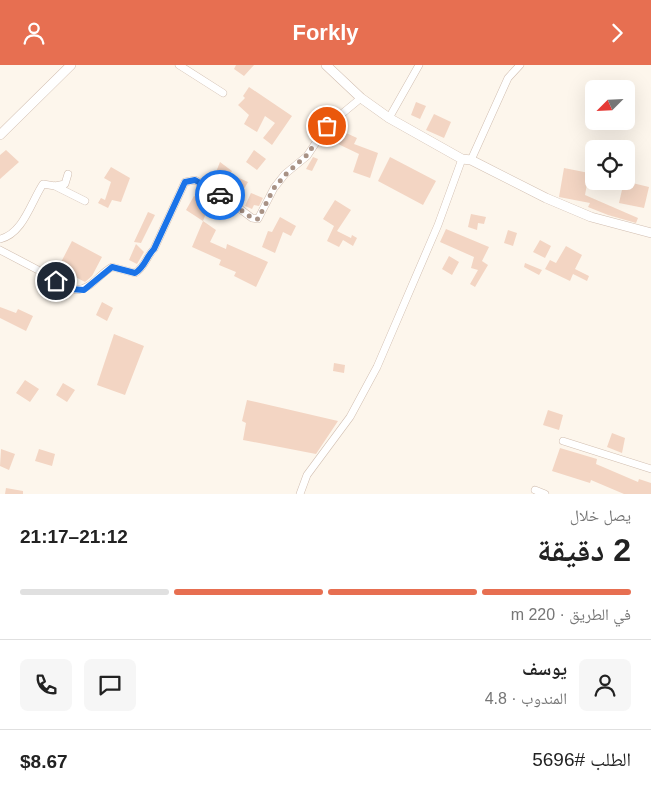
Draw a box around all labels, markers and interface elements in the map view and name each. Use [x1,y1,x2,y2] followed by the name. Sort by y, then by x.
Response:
[20,19,48,47] icon: person
[603,19,631,47] icon: forward
[292,20,359,45] text: Forkly
[585,80,635,130] north arrow
[585,80,635,190] map controls
[306,105,348,147] pin
[313,112,341,140] icon: bag
[585,140,635,190] button: locate
[195,170,245,220] courier
[206,181,234,209] icon: car
[35,260,77,302] pin
[42,267,70,295] icon: home
[570,507,631,524] text: يصل خلال
[20,526,128,547] text: 21:12–21:17
[537,532,631,568] text: 2 دقيقة
[511,606,631,623] text: في الطريق · 220 m
[522,658,567,679] text: يوسف
[20,659,72,711] button: phone
[84,659,136,711] button: chat
[579,659,631,711] button: person
[485,690,567,707] text: المندوب · 4.8
[532,749,631,770] text: الطلب #5696
[20,751,68,772] text: $8.67

